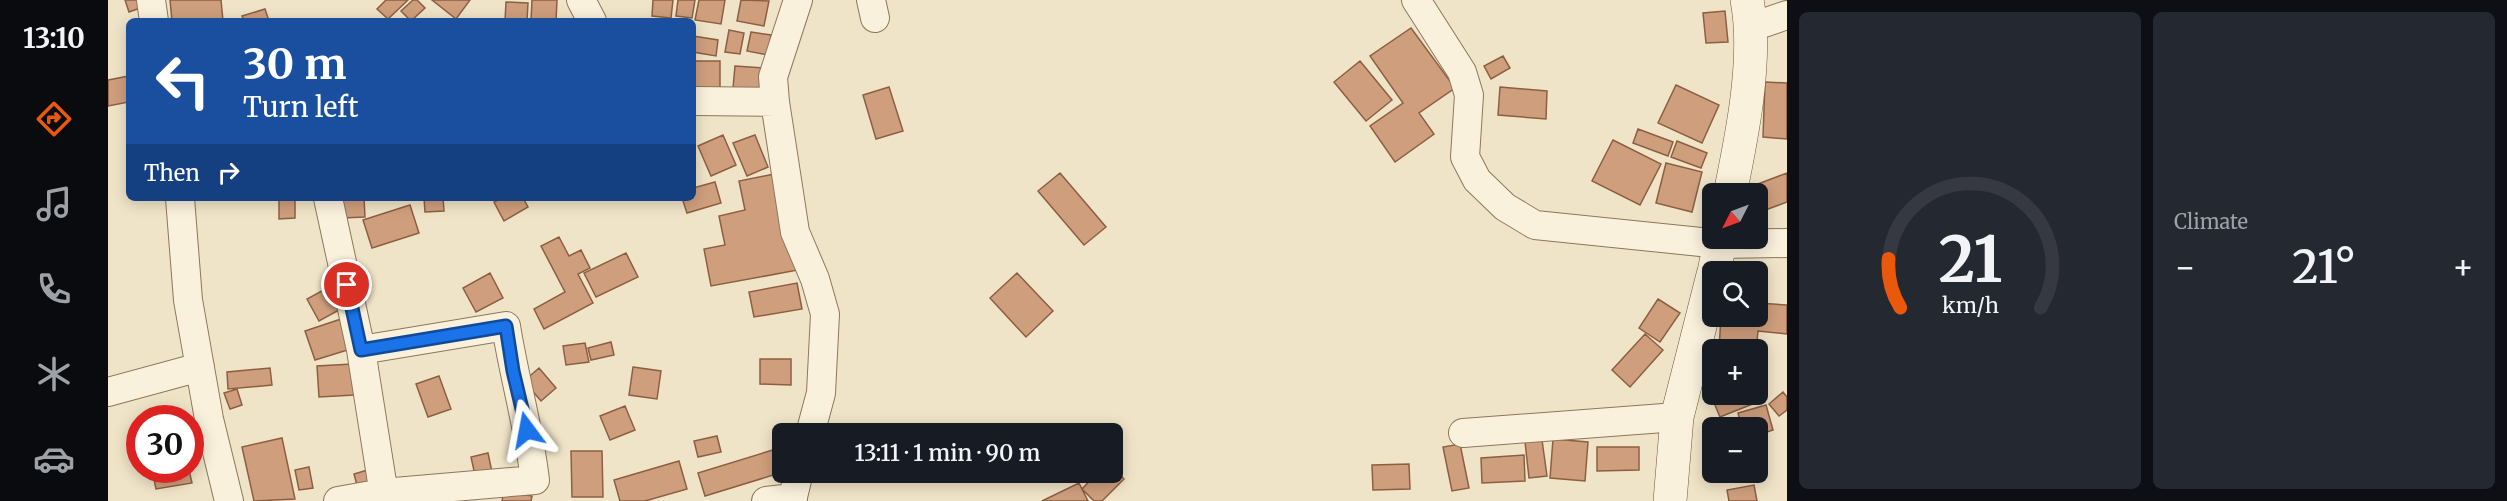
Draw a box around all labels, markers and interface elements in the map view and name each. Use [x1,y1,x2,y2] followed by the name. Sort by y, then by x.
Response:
[23,21,85,55] text: 13:10
[243,38,347,90] text: 30 m
[144,42,222,120] icon: left
[243,90,358,124] text: Turn left
[33,98,75,140] icon: directions
[212,156,245,189] icon: right
[144,159,200,187] text: Then
[33,183,75,225] icon: music
[1702,183,1768,249] north arrow
[1702,183,1768,483] map controls
[2174,209,2248,234] text: Climate
[1938,221,2002,299] text: 21
[2292,239,2356,295] text: 21°
[2174,247,2196,288] text: −
[2452,247,2474,288] text: +
[321,259,372,310] pin
[1702,261,1768,327] button: search
[33,268,75,310] icon: phone
[330,268,363,301] icon: arrive
[1942,292,1998,319] text: km/h
[1702,339,1768,405] button: +
[33,353,75,395] icon: climate
[495,398,559,462] position arrow
[126,405,204,483] speed limit sign: 30
[1702,417,1768,483] button: −
[33,438,75,480] icon: car
[854,439,1041,467] text: 13:11 · 1 min · 90 m

